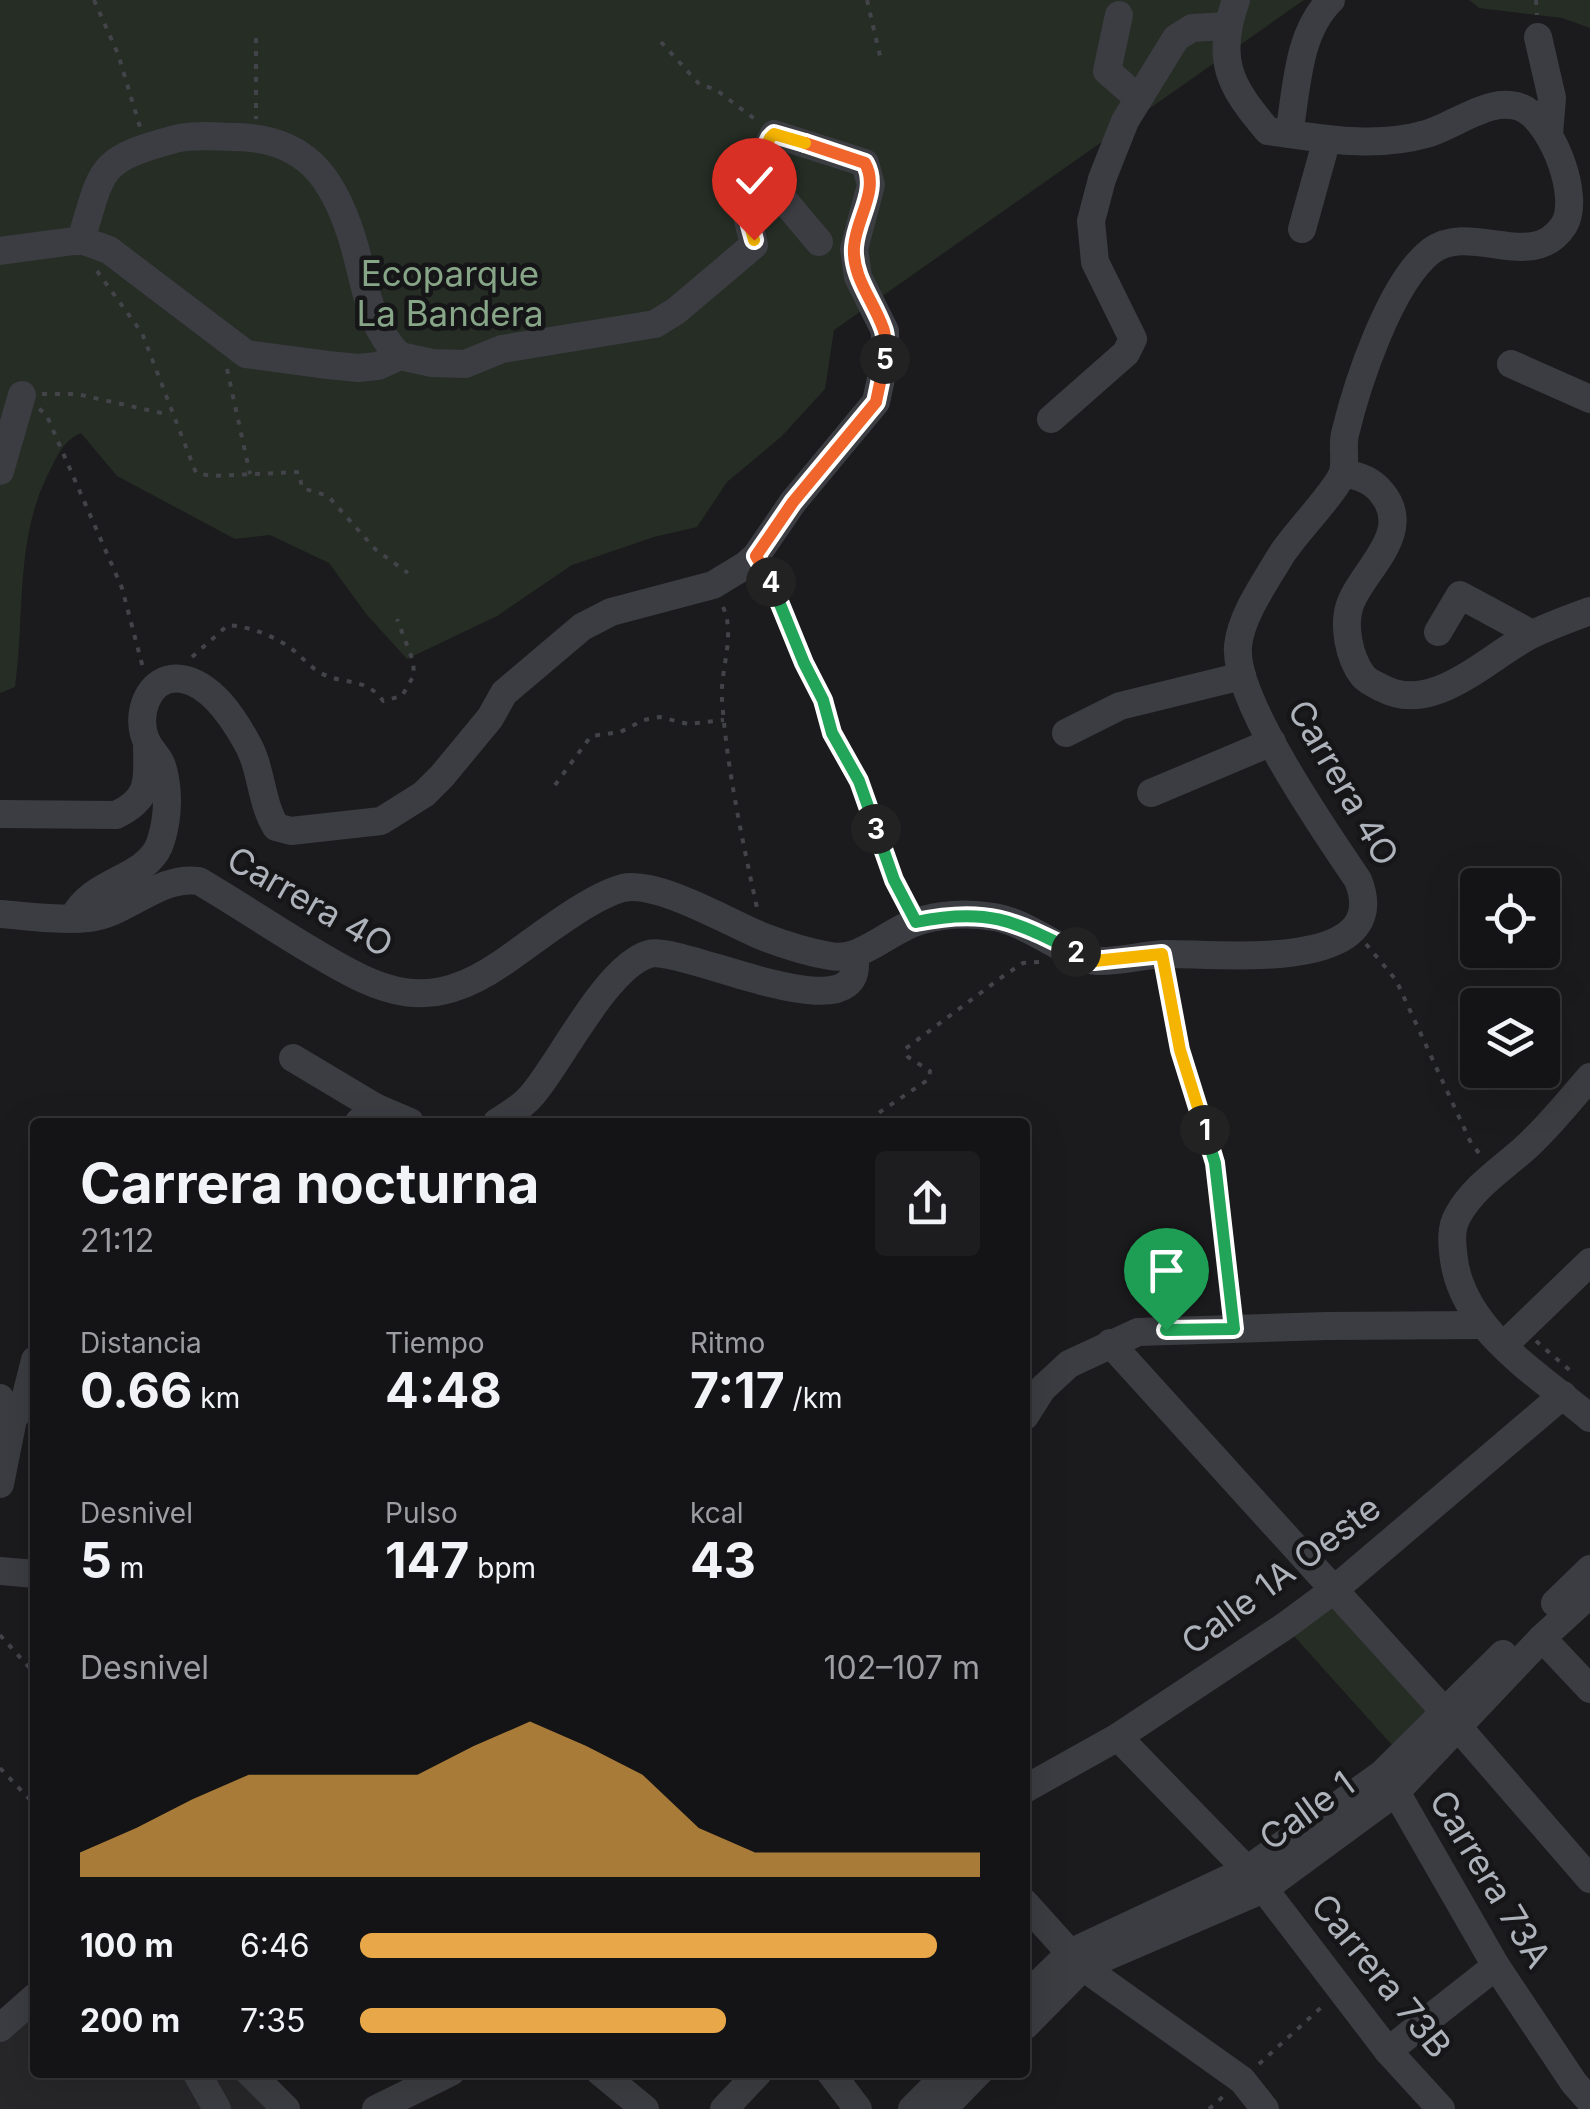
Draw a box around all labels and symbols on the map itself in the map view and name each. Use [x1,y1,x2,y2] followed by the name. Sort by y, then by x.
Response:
[712,138,797,241] pin
[356,252,544,334] park label: Ecoparque La Bandera
[860,334,910,384] pin: 5
[746,557,796,607] pin: 4
[1280,692,1408,873] street label: Carrera 4O
[851,804,901,854] pin: 3
[220,837,401,965] street label: Carrera 4O
[1051,927,1101,977] pin: 2
[1180,1105,1230,1155] pin: 1
[1124,1228,1209,1331] pin
[1173,1486,1388,1663] street label: Calle 1A Oeste
[1251,1762,1362,1859] street label: Calle 1
[1421,1782,1560,1975] street label: Carrera 73A
[1303,1885,1461,2066] street label: Carrera 73B

